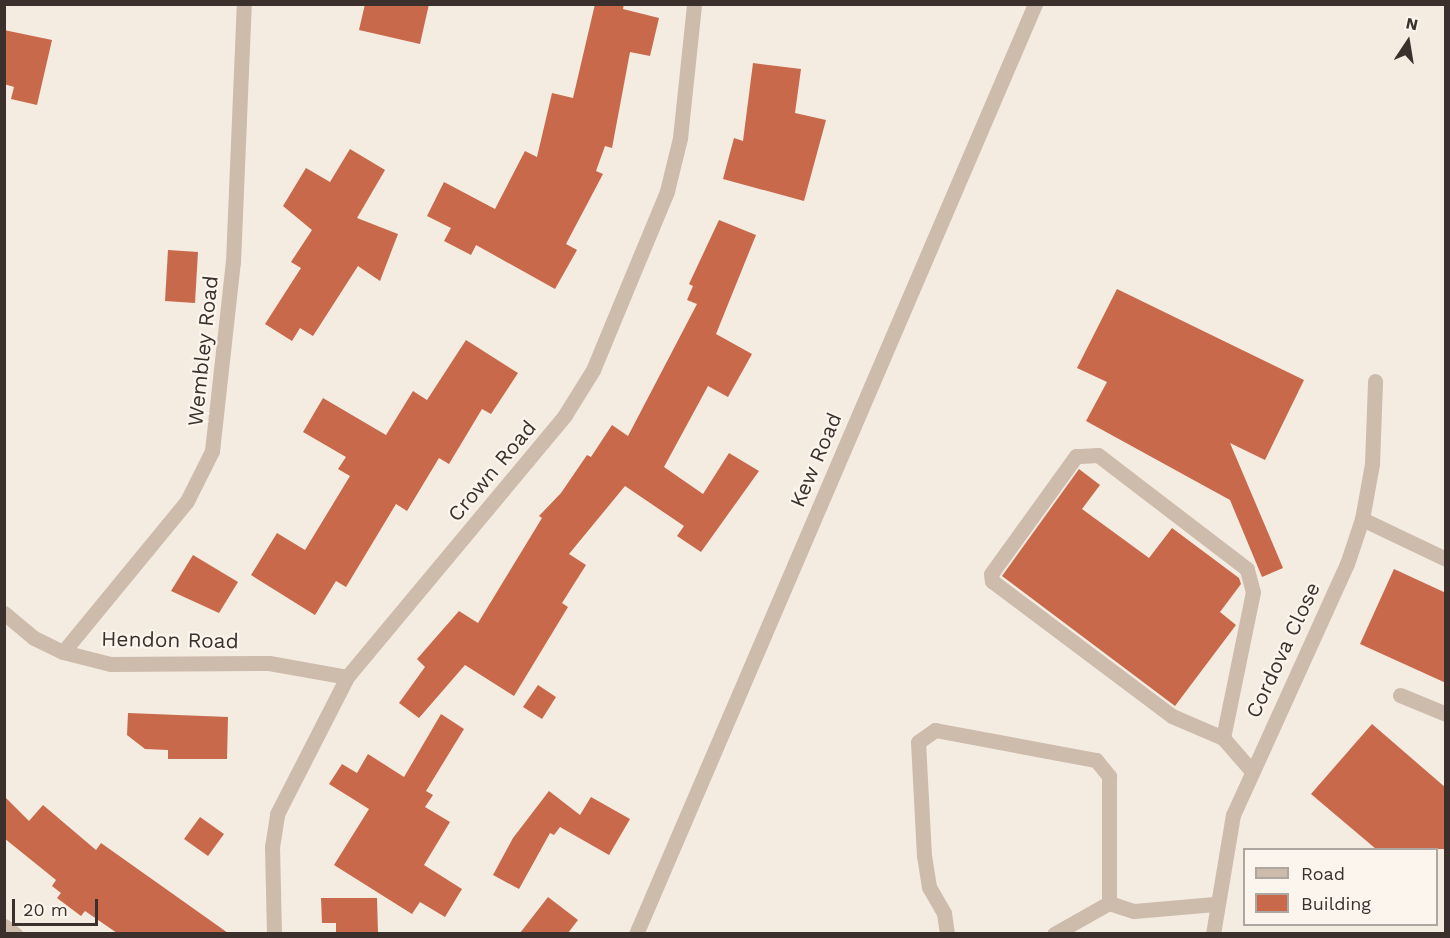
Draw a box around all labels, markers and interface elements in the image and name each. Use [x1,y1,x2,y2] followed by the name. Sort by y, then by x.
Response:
[1378,12,1438,72] north arrow
[1404,13,1420,34] text: N
[183,274,223,428] street label: Wembley Road
[785,409,847,511] street label: Kew Road
[443,415,541,527] street label: Crown Road
[1240,578,1326,722] street label: Cordova Close
[101,626,239,654] street label: Hendon Road
[1243,848,1438,926] legend
[1301,863,1345,884] text: Road
[15,887,100,925] scale bar
[1301,893,1371,914] text: Building
[23,899,68,920] text: 20 m

